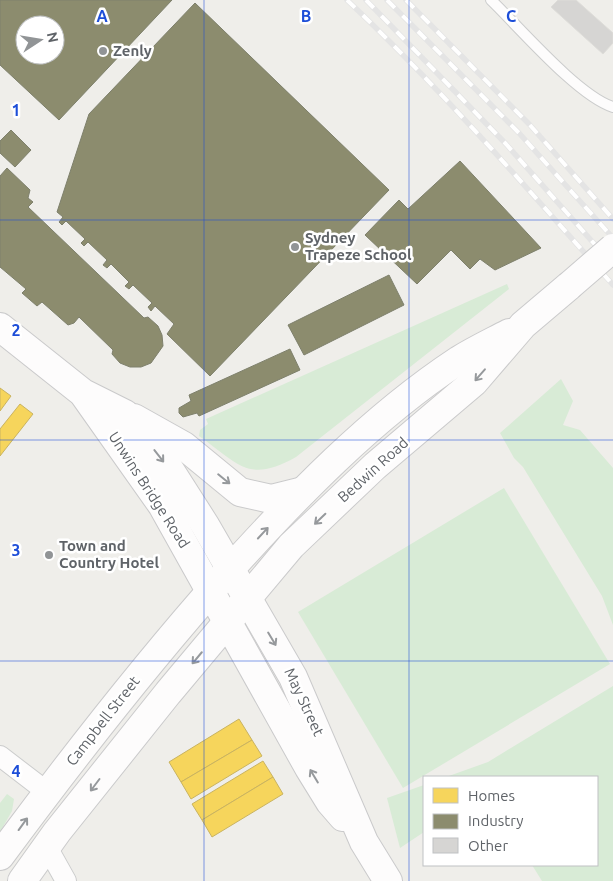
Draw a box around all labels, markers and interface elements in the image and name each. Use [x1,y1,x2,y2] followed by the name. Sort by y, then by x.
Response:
[96,7,108,25] text: A
[301,7,311,25] text: B
[506,7,516,25] text: C
[15,15,65,65] north arrow
[44,31,62,44] text: N
[113,42,152,59] place label: Zenly
[97,45,109,57] marker: Zenly
[11,101,21,119] text: 1
[305,229,412,263] place label: Sydney Trapeze School
[289,241,301,253] marker: Sydney Trapeze School
[11,321,21,339] text: 2
[475,368,486,381] one-way arrow
[105,428,193,551] street label: Unwins Bridge Road
[334,434,411,506] street label: Bedwin Road
[153,449,164,462] one-way arrow
[217,473,230,484] one-way arrow
[314,513,327,525] one-way arrow
[257,526,269,539] one-way arrow
[59,537,159,571] place label: Town and Country Hotel
[11,541,21,559] text: 3
[43,549,55,561] marker: Town and Country Hotel
[267,632,277,646] one-way arrow
[191,652,202,665] one-way arrow
[281,665,328,739] street label: May Street
[62,672,143,769] street label: Campbell Street
[11,762,21,780] text: 4
[308,769,318,783] one-way arrow
[423,776,598,866] legend
[89,778,100,791] one-way arrow
[468,787,515,804] text: Homes
[468,812,523,829] text: Industry
[18,818,29,831] one-way arrow
[468,837,508,854] text: Other

